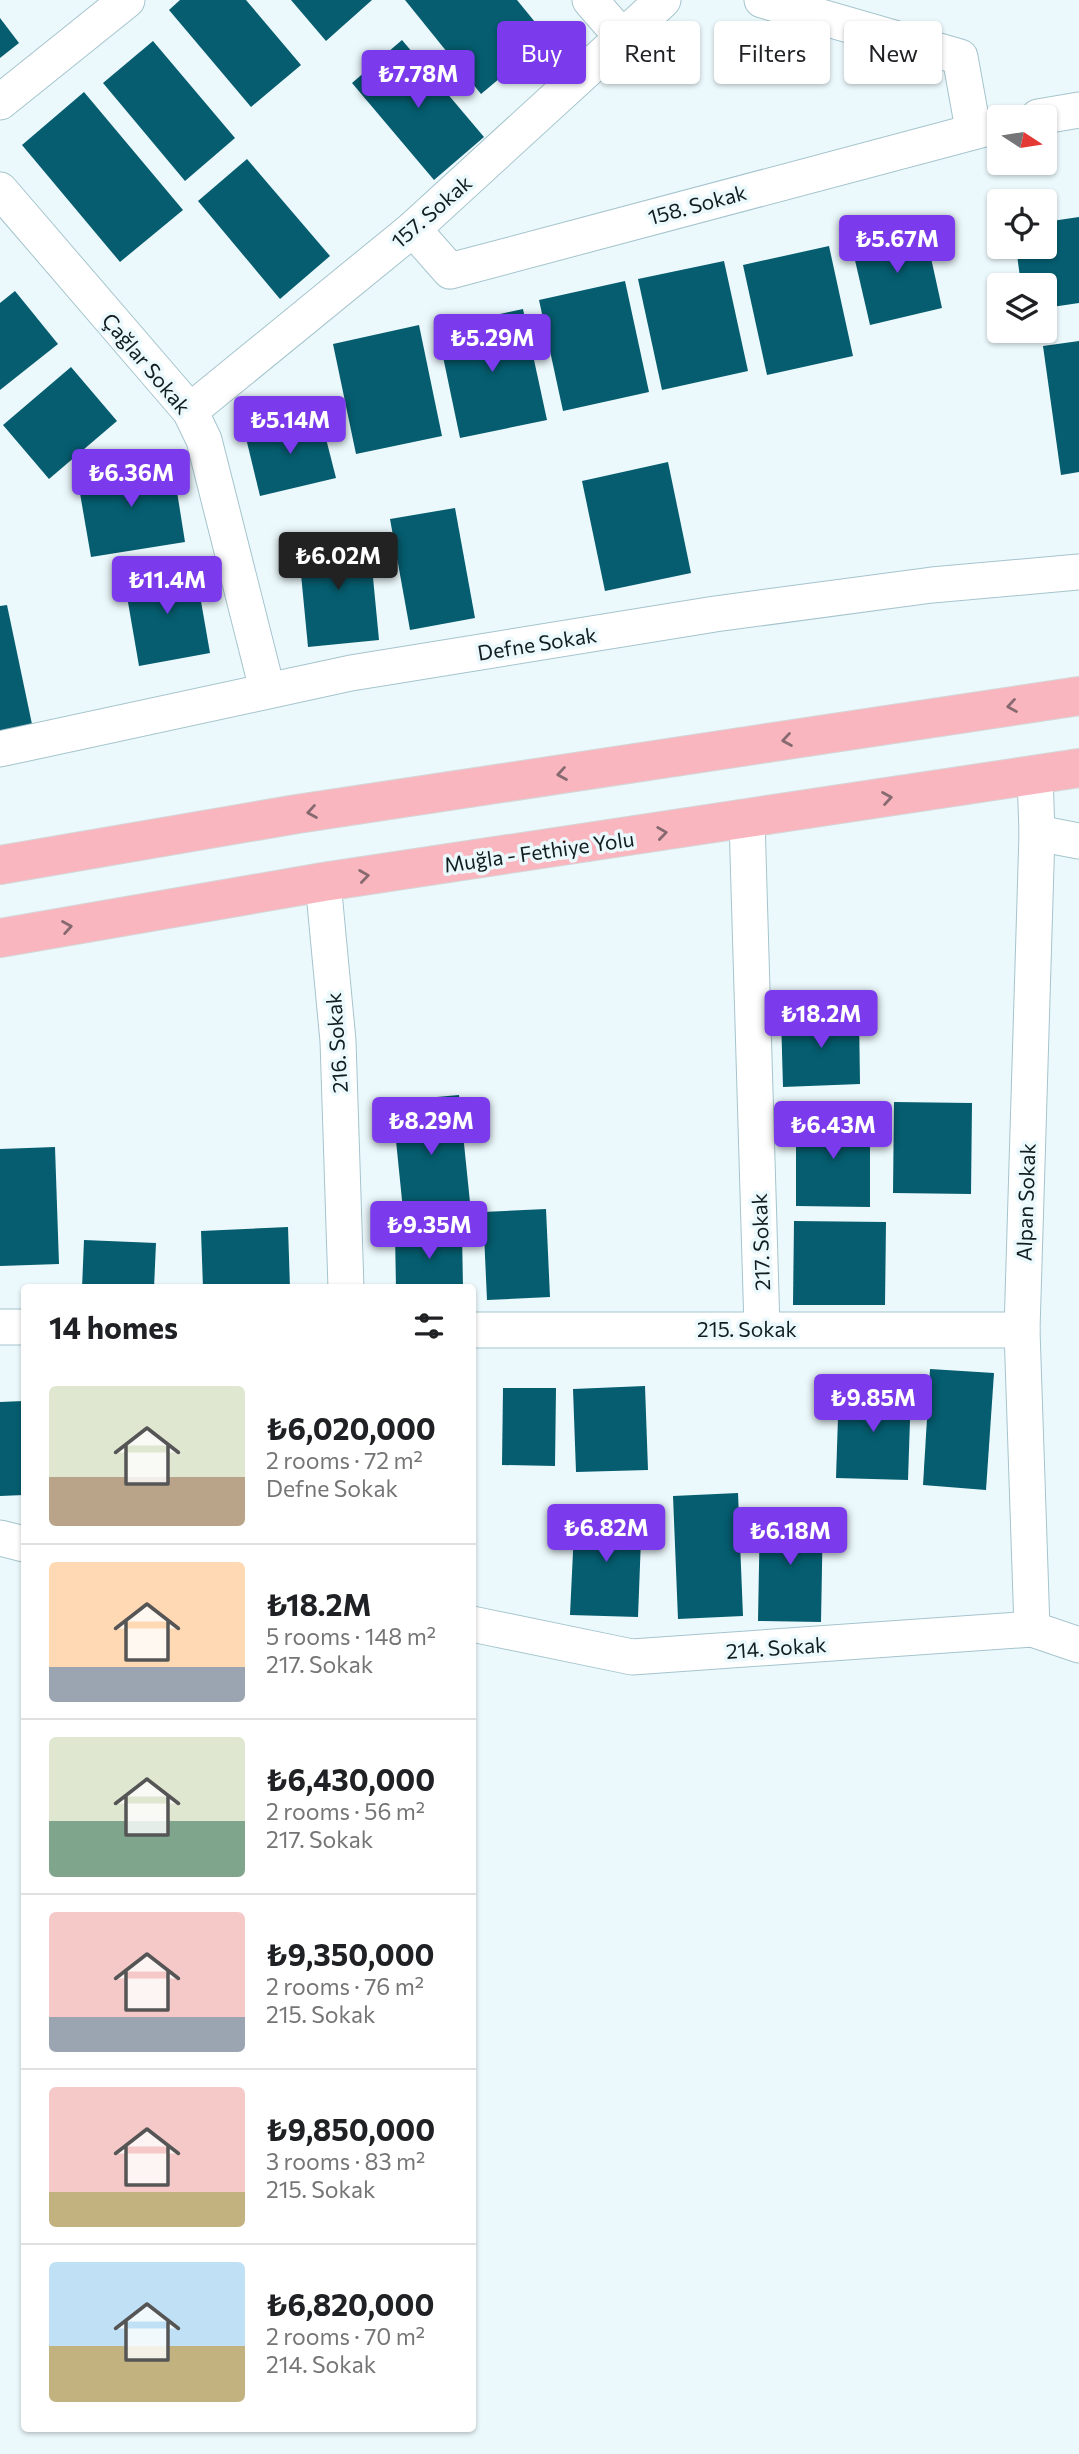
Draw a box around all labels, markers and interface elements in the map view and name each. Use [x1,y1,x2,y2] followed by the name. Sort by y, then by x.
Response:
[497,21,586,84] chip: Buy
[600,21,700,84] chip: Rent
[714,21,830,84] chip: Filters
[844,21,942,84] chip: New
[361,50,475,110] pin: ₺7.78M
[378,59,458,87] text: ₺7.78M
[987,105,1057,175] north arrow
[987,105,1057,343] map controls
[386,169,476,253] street label: 157. Sokak
[645,179,749,229] street label: 158. Sokak
[987,189,1057,259] button: locate
[840,216,954,275] pin: ₺5.67M
[855,224,939,252] text: ₺5.67M
[987,273,1057,343] button: layers
[98,307,196,419] street label: Çağlar Sokak
[435,314,549,374] pin: ₺5.29M
[450,323,534,351] text: ₺5.29M
[233,396,347,456] pin: ₺5.14M
[250,405,330,433] text: ₺5.14M
[74,449,188,509] pin: ₺6.36M
[88,458,174,486] text: ₺6.36M
[281,532,395,592] pin: ₺6.02M
[295,541,381,569] text: ₺6.02M
[110,556,224,616] pin: ₺11.4M
[128,565,206,593] text: ₺11.4M
[476,621,598,665] street label: Defne Sokak
[1006,698,1017,713] one-way arrow
[781,732,792,747] one-way arrow
[556,766,568,781] one-way arrow
[881,791,893,806] one-way arrow
[307,804,318,819] one-way arrow
[442,825,636,877] street label: Muğla - Fethiye Yolu
[656,825,668,840] one-way arrow
[358,869,370,884] one-way arrow
[61,920,73,935] one-way arrow
[764,990,878,1050] pin: ₺18.2M
[320,992,352,1094] street label: 216. Sokak
[781,999,861,1027] text: ₺18.2M
[374,1098,488,1157] pin: ₺8.29M
[776,1102,890,1161] pin: ₺6.43M
[388,1106,474,1134] text: ₺8.29M
[790,1110,876,1138] text: ₺6.43M
[1010,1143,1040,1261] street label: Alpan Sokak
[746,1193,774,1291] street label: 217. Sokak
[372,1202,486,1261] pin: ₺9.35M
[386,1210,472,1238] text: ₺9.35M
[410,1307,448,1345] icon: filters
[49,1308,178,1345] text: 14 homes
[697,1316,797,1341] street label: 215. Sokak
[816,1374,930,1434] pin: ₺9.85M
[830,1383,916,1411] text: ₺9.85M
[266,1409,436,1446] text: ₺6,020,000
[105,1414,189,1498] icon: home
[266,1446,423,1474] text: 2 rooms · 72 m²
[266,1474,398,1502] text: Defne Sokak
[549,1504,663,1564] pin: ₺6.82M
[733,1508,847,1567] pin: ₺6.18M
[563,1513,649,1541] text: ₺6.82M
[749,1516,831,1544] text: ₺6.18M
[266,1585,372,1622] text: ₺18.2M
[105,1590,189,1674] icon: home
[266,1622,436,1650] text: 5 rooms · 148 m²
[725,1631,827,1663] street label: 214. Sokak
[266,1650,373,1678] text: 217. Sokak
[266,1760,435,1797] text: ₺6,430,000
[105,1765,189,1849] icon: home
[266,1797,425,1825] text: 2 rooms · 56 m²
[266,1825,373,1853] text: 217. Sokak
[266,1935,435,1972] text: ₺9,350,000
[105,1940,189,2024] icon: home
[266,1972,424,2000] text: 2 rooms · 76 m²
[266,2000,375,2028] text: 215. Sokak
[266,2110,435,2147] text: ₺9,850,000
[105,2115,189,2199] icon: home
[266,2147,425,2175] text: 3 rooms · 83 m²
[266,2175,375,2203] text: 215. Sokak
[266,2285,434,2322] text: ₺6,820,000
[105,2290,189,2374] icon: home
[266,2322,425,2350] text: 2 rooms · 70 m²
[266,2350,376,2378] text: 214. Sokak

